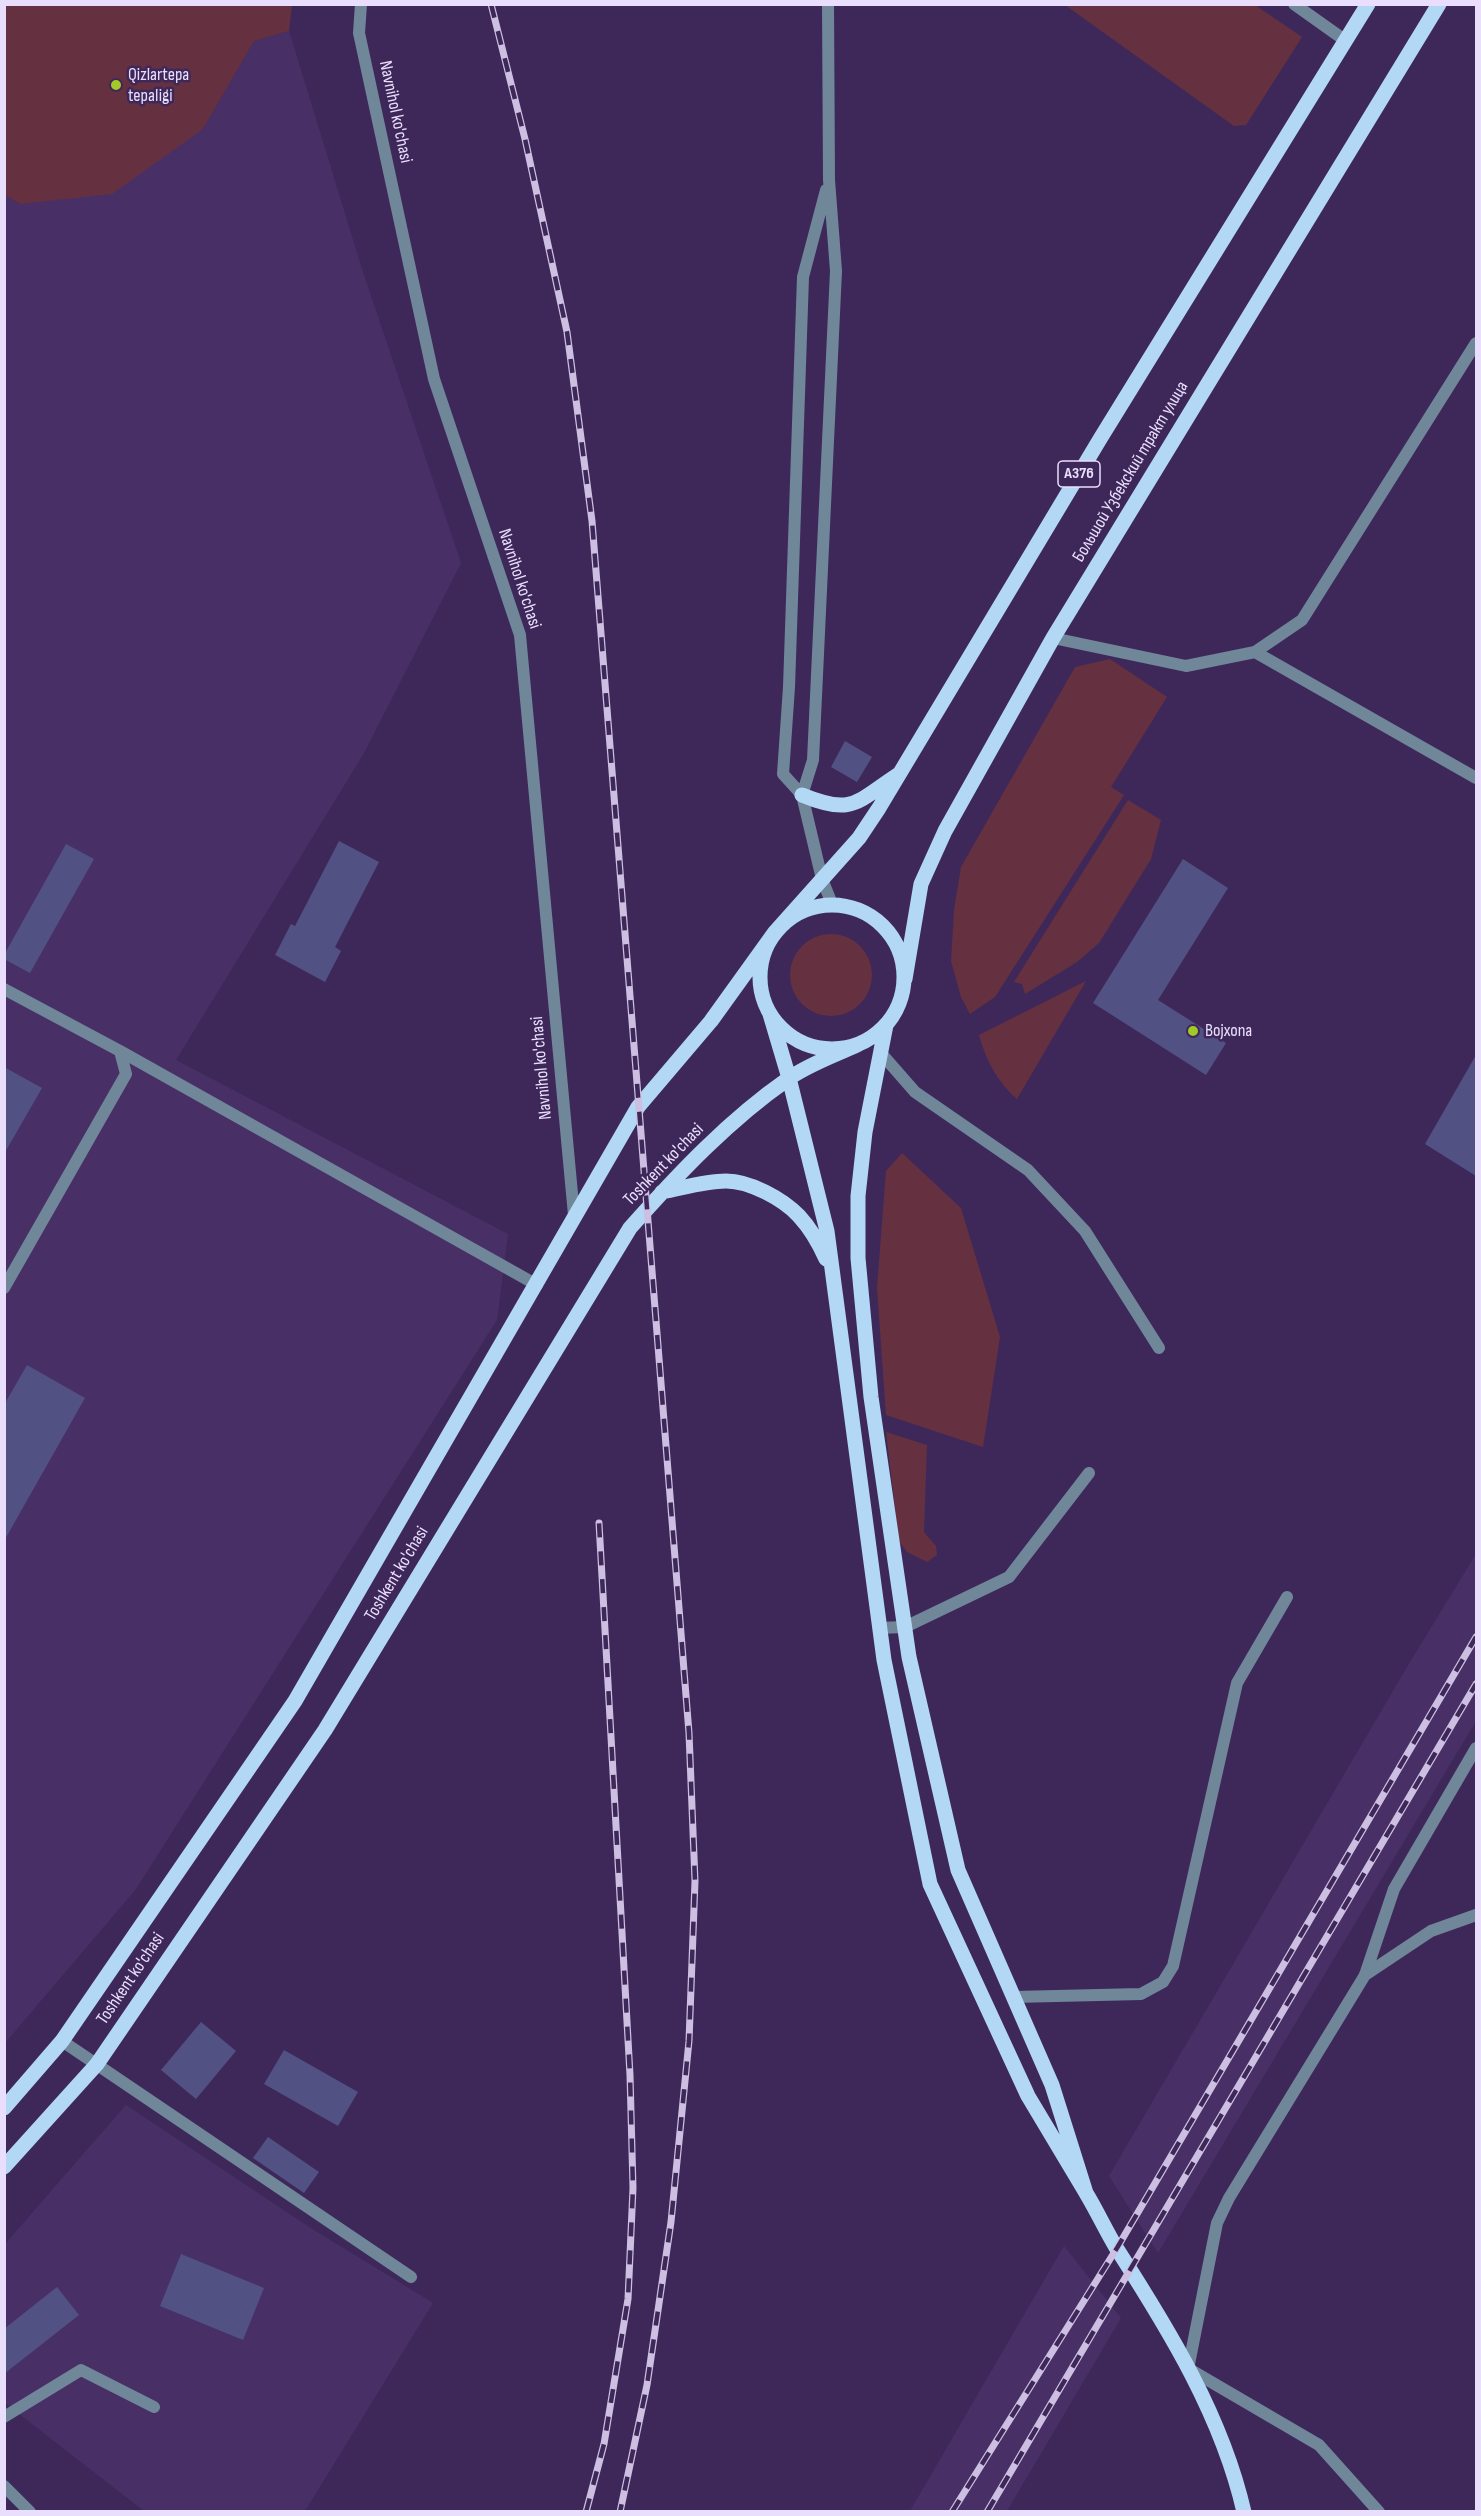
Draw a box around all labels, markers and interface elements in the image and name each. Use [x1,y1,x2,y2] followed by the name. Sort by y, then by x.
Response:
[374,59,416,165] street label: Navnihol ko'chasi
[128,64,189,106] place label: Qizlartepa tepaligi
[109,78,123,92] marker: Qizlartepa tepaligi
[1068,378,1194,566] street label: Большой Узбекский тракт улица
[1058,461,1100,487] road number: A376
[493,526,545,632] street label: Navnihol ko'chasi
[527,1015,557,1121] street label: Navnihol ko'chasi
[1205,1020,1252,1042] place label: Bojxona
[1186,1024,1200,1038] marker: Bojxona
[619,1119,709,1211] street label: Toshkent ko'chasi
[360,1523,434,1625] street label: Toshkent ko'chasi
[92,1929,170,2029] street label: Toshkent ko'chasi

